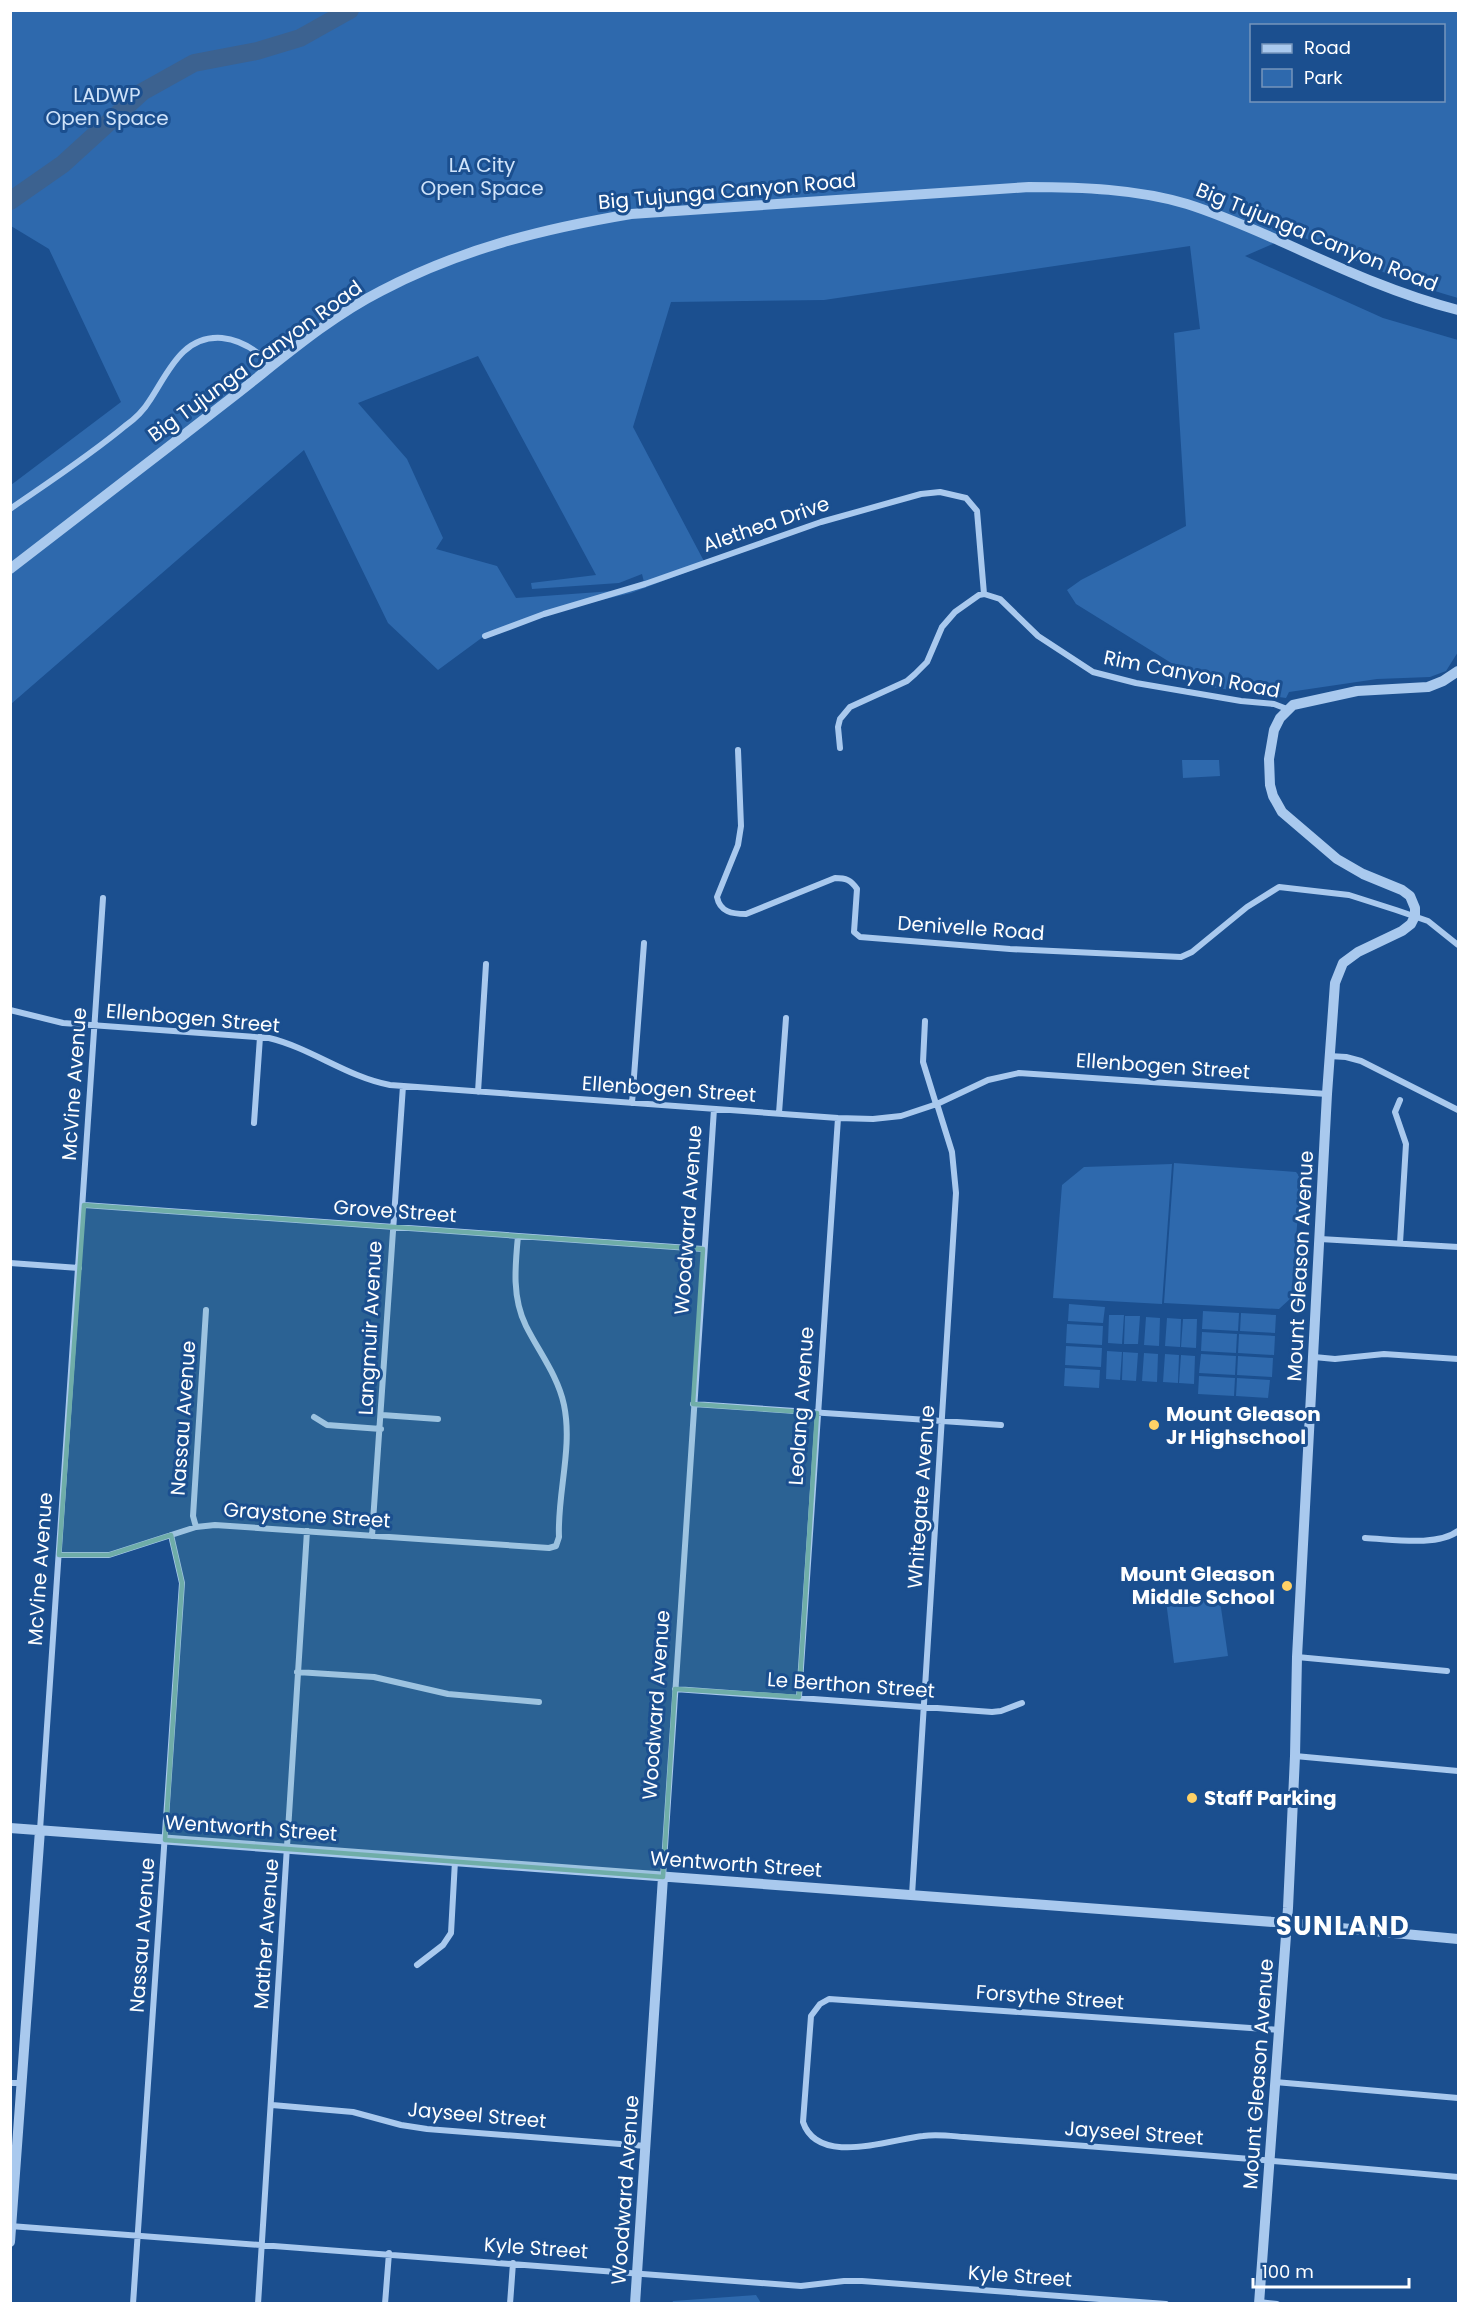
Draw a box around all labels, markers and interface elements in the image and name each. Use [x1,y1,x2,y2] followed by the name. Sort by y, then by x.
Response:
[1250,24,1445,102] legend
[1304,35,1351,60] text: Road
[1304,65,1343,90] text: Park
[45,81,169,132] park label: LADWP Open Space
[420,151,544,202] park label: LA City Open Space
[597,166,857,216] street label: Big Tujunga Canyon Road
[1192,176,1442,298] street label: Big Tujunga Canyon Road
[142,274,368,448] street label: Big Tujunga Canyon Road
[699,489,833,559] street label: Alethea Drive
[1101,643,1283,705] street label: Rim Canyon Road
[896,909,1046,947] street label: Denivelle Road
[105,996,281,1040] street label: Ellenbogen Street
[55,1006,93,1162] street label: McVine Avenue
[1075,1046,1251,1086] street label: Ellenbogen Street
[581,1069,757,1109] street label: Ellenbogen Street
[667,1124,709,1316] street label: Woodward Avenue
[1280,1150,1320,1382] street label: Mount Gleason Avenue
[333,1193,457,1229] street label: Grove Street
[351,1240,389,1416] street label: Langmuir Avenue
[781,1326,821,1486] street label: Leolang Avenue
[164,1340,202,1496] street label: Nassau Avenue
[1166,1400,1321,1451] place label: Mount Gleason Jr Highschool
[901,1404,941,1590] street label: Whitegate Avenue
[1147,1418,1161,1432] marker: Mount Gleason Jr Highschool
[21,1491,59,1647] street label: McVine Avenue
[223,1495,391,1535] street label: Graystone Street
[1120,1560,1275,1611] place label: Mount Gleason Middle School
[1280,1579,1294,1593] marker: Mount Gleason Middle School
[635,1609,677,1801] street label: Woodward Avenue
[766,1665,936,1705] street label: Le Berthon Street
[1204,1784,1337,1812] place label: Staff Parking
[1185,1791,1199,1805] marker: Staff Parking
[164,1808,338,1848] street label: Wentworth Street
[649,1844,823,1884] street label: Wentworth Street
[123,1857,161,2013] street label: Nassau Avenue
[247,1858,285,2010] street label: Mather Avenue
[1276,1908,1410,1944] district label: SUNLAND
[1236,1958,1280,2190] street label: Mount Gleason Avenue
[975,1978,1125,2016] street label: Forsythe Street
[604,2094,646,2286] street label: Woodward Avenue
[406,2095,548,2135] street label: Jayseel Street
[1063,2114,1205,2152] street label: Jayseel Street
[483,2230,589,2266] street label: Kyle Street
[1253,2251,1409,2289] scale bar
[967,2258,1073,2294] street label: Kyle Street
[1262,2259,1314,2284] text: 100 m

